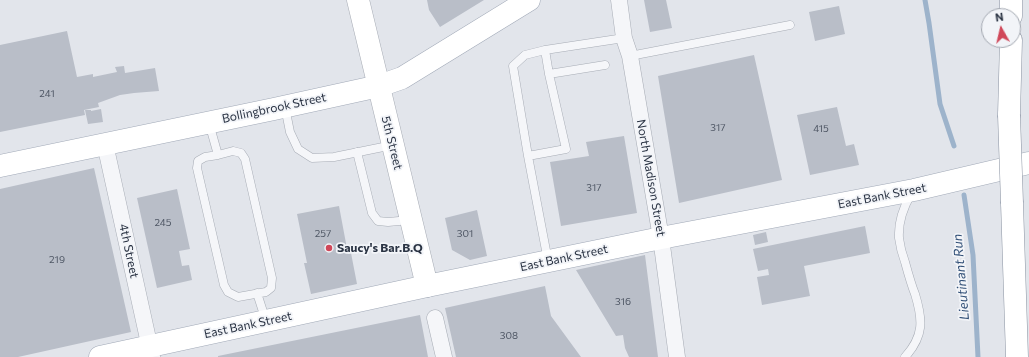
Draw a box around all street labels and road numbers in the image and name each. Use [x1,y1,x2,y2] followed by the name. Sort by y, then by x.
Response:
[221,90,327,126] street label: Bollingbrook Street
[378,115,406,171] street label: 5th Street
[634,118,668,238] street label: North Madison Street
[837,180,927,212] street label: East Bank Street
[116,223,142,279] street label: 4th Street
[519,242,609,274] street label: East Bank Street
[203,309,293,341] street label: East Bank Street

